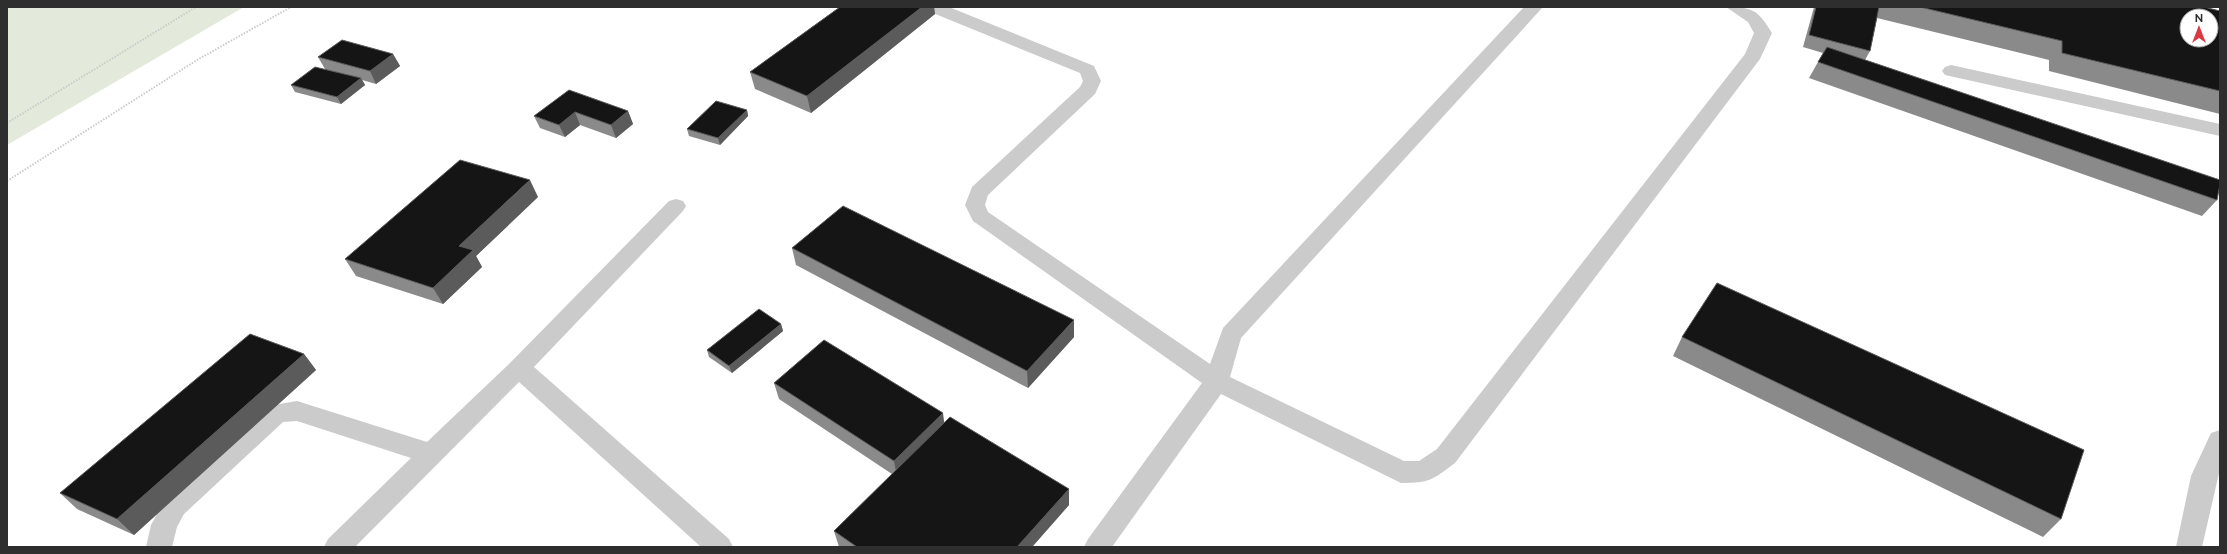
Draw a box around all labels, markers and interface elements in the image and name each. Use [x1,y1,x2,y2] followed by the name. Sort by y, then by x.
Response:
[2179,8,2219,48] north arrow
[2195,12,2203,25] text: N

